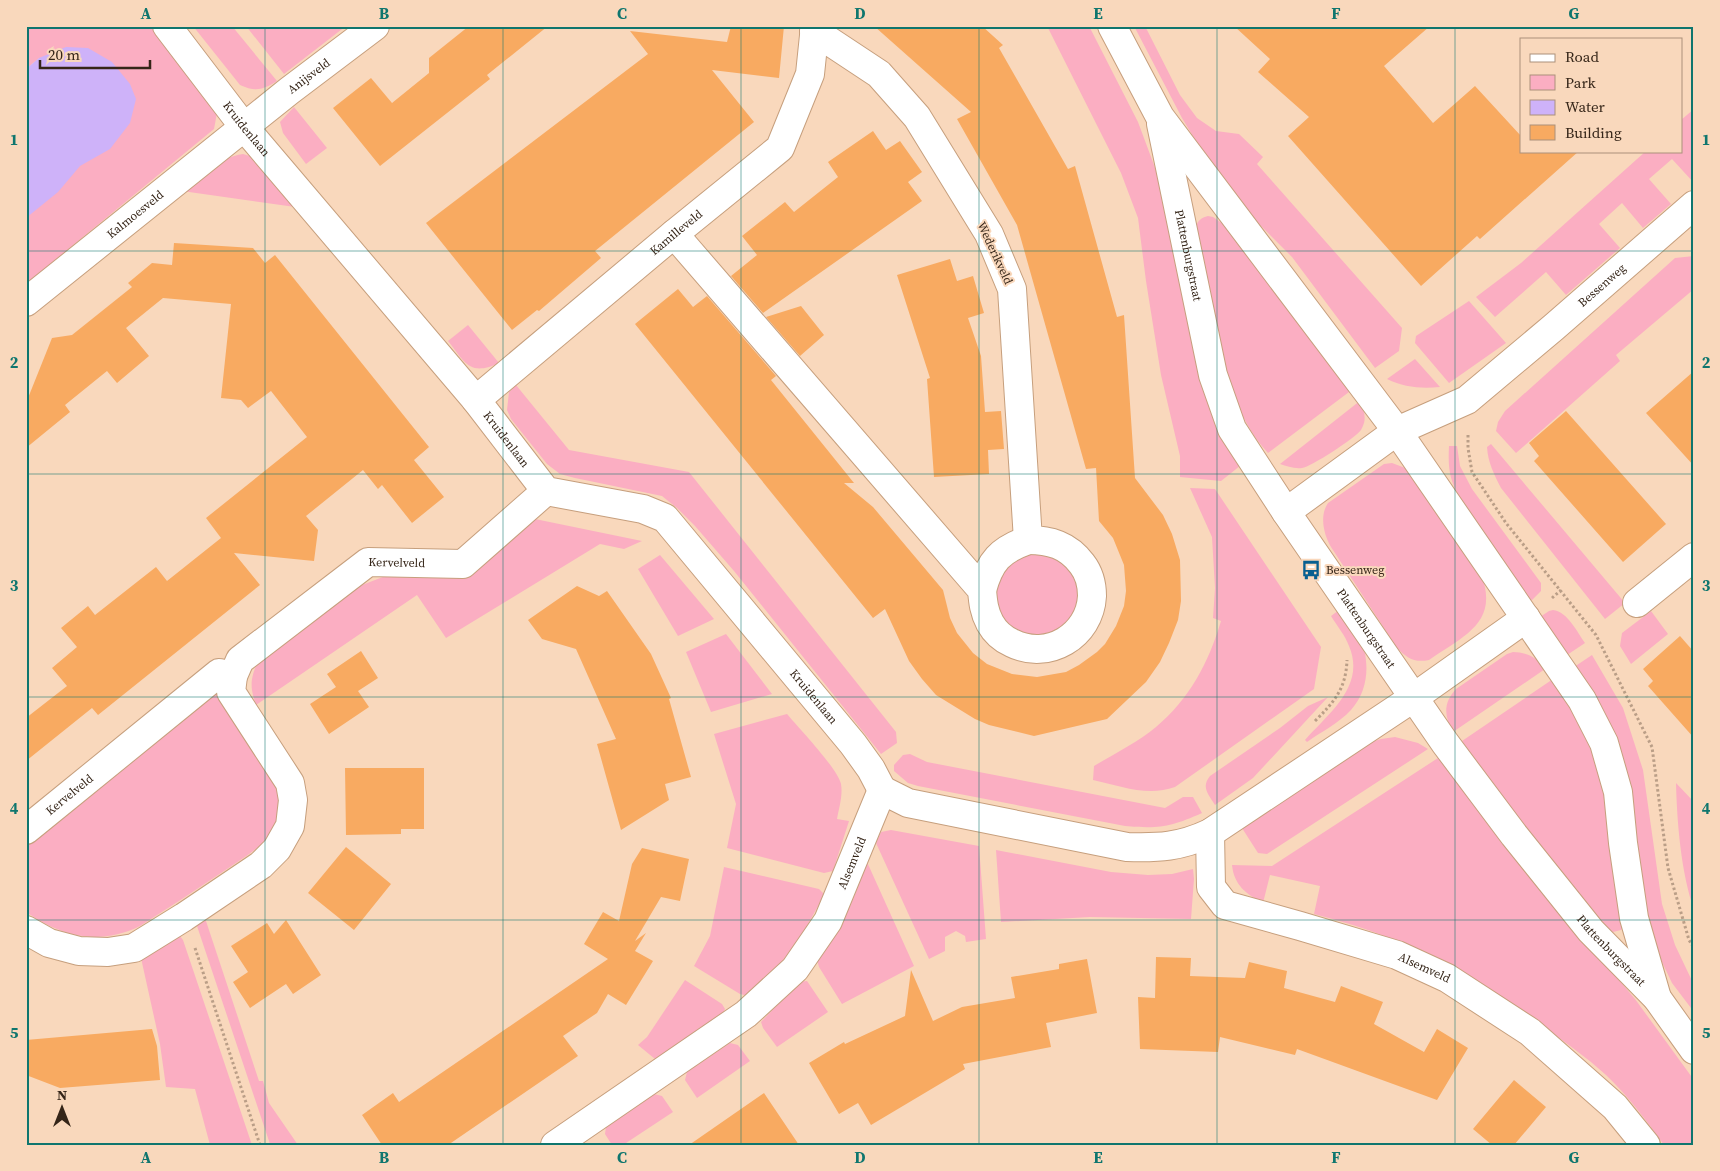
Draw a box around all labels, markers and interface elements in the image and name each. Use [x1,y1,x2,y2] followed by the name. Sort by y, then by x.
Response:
[141,2,152,24] text: A
[379,2,390,24] text: B
[617,2,627,24] text: C
[854,2,866,24] text: D
[1093,2,1103,24] text: E
[1331,2,1341,24] text: F
[1569,2,1580,24] text: G
[40,38,150,70] scale bar
[1520,38,1682,152] legend
[48,44,80,65] text: 20 m
[1565,46,1599,67] text: Road
[284,55,334,97] street label: Anijsveld
[1565,72,1597,93] text: Park
[1565,96,1606,117] text: Water
[219,98,274,160] street label: Kruidenlaan
[1565,122,1622,143] text: Building
[10,128,18,150] text: 1
[1702,128,1710,150] text: 1
[103,187,167,242] street label: Kalmoesveld
[646,206,706,259] street label: Kamilleveld
[1171,208,1205,303] street label: Plattenburgstraat
[974,219,1017,287] street label: Wederikveld
[1575,260,1629,311] street label: Bessenweg
[10,351,19,373] text: 2
[1702,351,1711,373] text: 2
[480,408,533,471] street label: Kruidenlaan
[368,554,425,571] street label: Kervelveld
[1300,559,1322,581] bus stop icon: Bessenweg
[1326,562,1384,578] place label: Bessenweg
[10,574,19,596] text: 3
[1702,574,1711,596] text: 3
[1333,586,1399,671] street label: Plattenburgstraat
[786,666,841,728] street label: Kruidenlaan
[42,770,97,819] street label: Kervelveld
[10,797,19,819] text: 4
[1702,797,1711,819] text: 4
[834,834,870,892] street label: Alsemveld
[1573,911,1649,990] street label: Plattenburgstraat
[1396,949,1453,987] street label: Alsemveld
[10,1021,19,1043] text: 5
[1702,1021,1711,1043] text: 5
[38,1084,88,1134] north arrow
[57,1085,67,1105] text: N
[141,1146,152,1168] text: A
[379,1146,390,1168] text: B
[617,1146,627,1168] text: C
[854,1146,866,1168] text: D
[1093,1146,1103,1168] text: E
[1331,1146,1341,1168] text: F
[1569,1146,1580,1168] text: G

